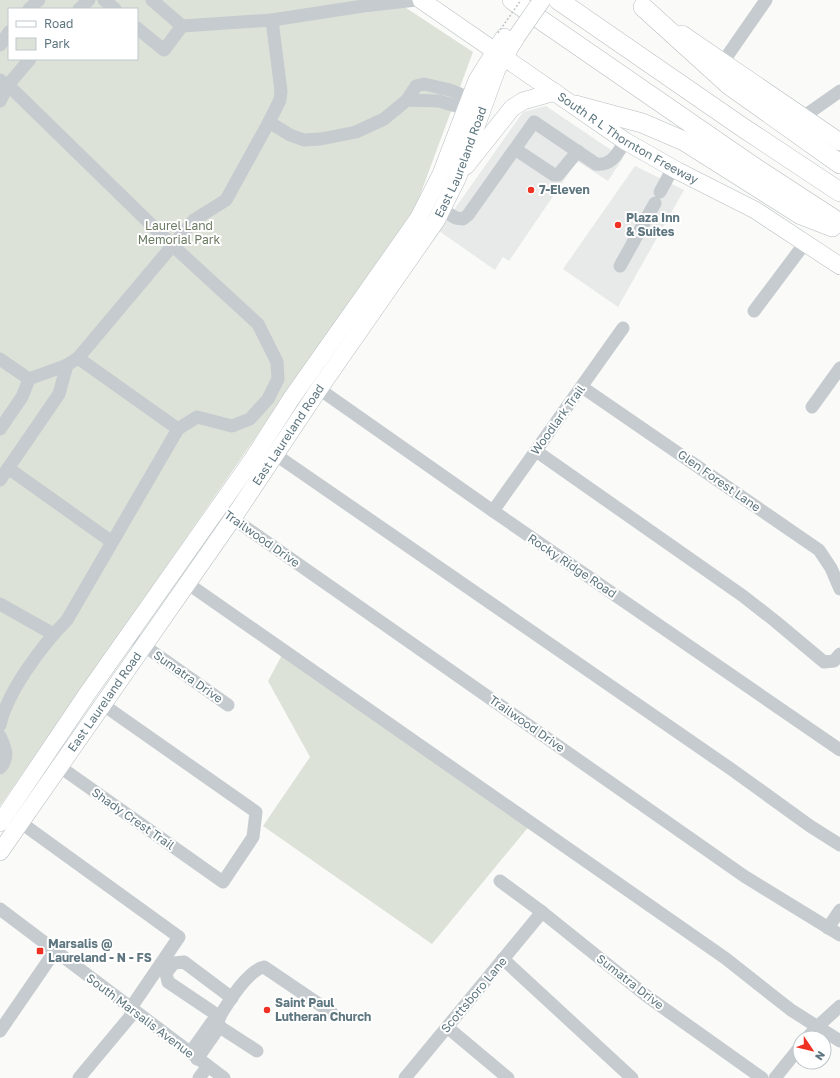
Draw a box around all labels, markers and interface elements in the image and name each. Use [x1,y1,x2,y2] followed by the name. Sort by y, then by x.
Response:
[8,8,138,60] legend
[44,16,73,31] text: Road
[44,36,70,51] text: Park
[555,89,701,187] street label: South R L Thornton Freeway
[431,105,490,220] street label: East Laureland Road
[539,182,590,197] place label: 7-Eleven
[526,185,536,195] marker: 7-Eleven
[626,210,680,239] place label: Plaza Inn & Suites
[138,218,221,247] park label: Laurel Land Memorial Park
[613,220,623,230] marker: Plaza Inn & Suites
[249,381,327,488] street label: East Laureland Road
[527,382,588,458] street label: Woodlark Trail
[675,446,764,515] street label: Glen Forest Lane
[222,507,303,570] street label: Trailwood Drive
[525,530,620,601] street label: Rocky Ridge Road
[151,647,226,706] street label: Sumatra Drive
[64,649,144,755] street label: East Laureland Road
[487,692,568,755] street label: Trailwood Drive
[89,784,178,853] street label: Shady Crest Trail
[48,936,152,965] place label: Marsalis @ Laureland - N - FS
[35,946,45,956] marker: Marsalis @ Laureland - N - FS
[594,951,667,1013] street label: Sumatra Drive
[437,954,510,1036] street label: Scottsboro Lane
[83,970,197,1061] street label: South Marsalis Avenue
[275,995,371,1024] place label: Saint Paul Lutheran Church
[262,1005,272,1015] marker: Saint Paul Lutheran Church
[792,1030,832,1070] north arrow
[813,1049,828,1063] text: N

